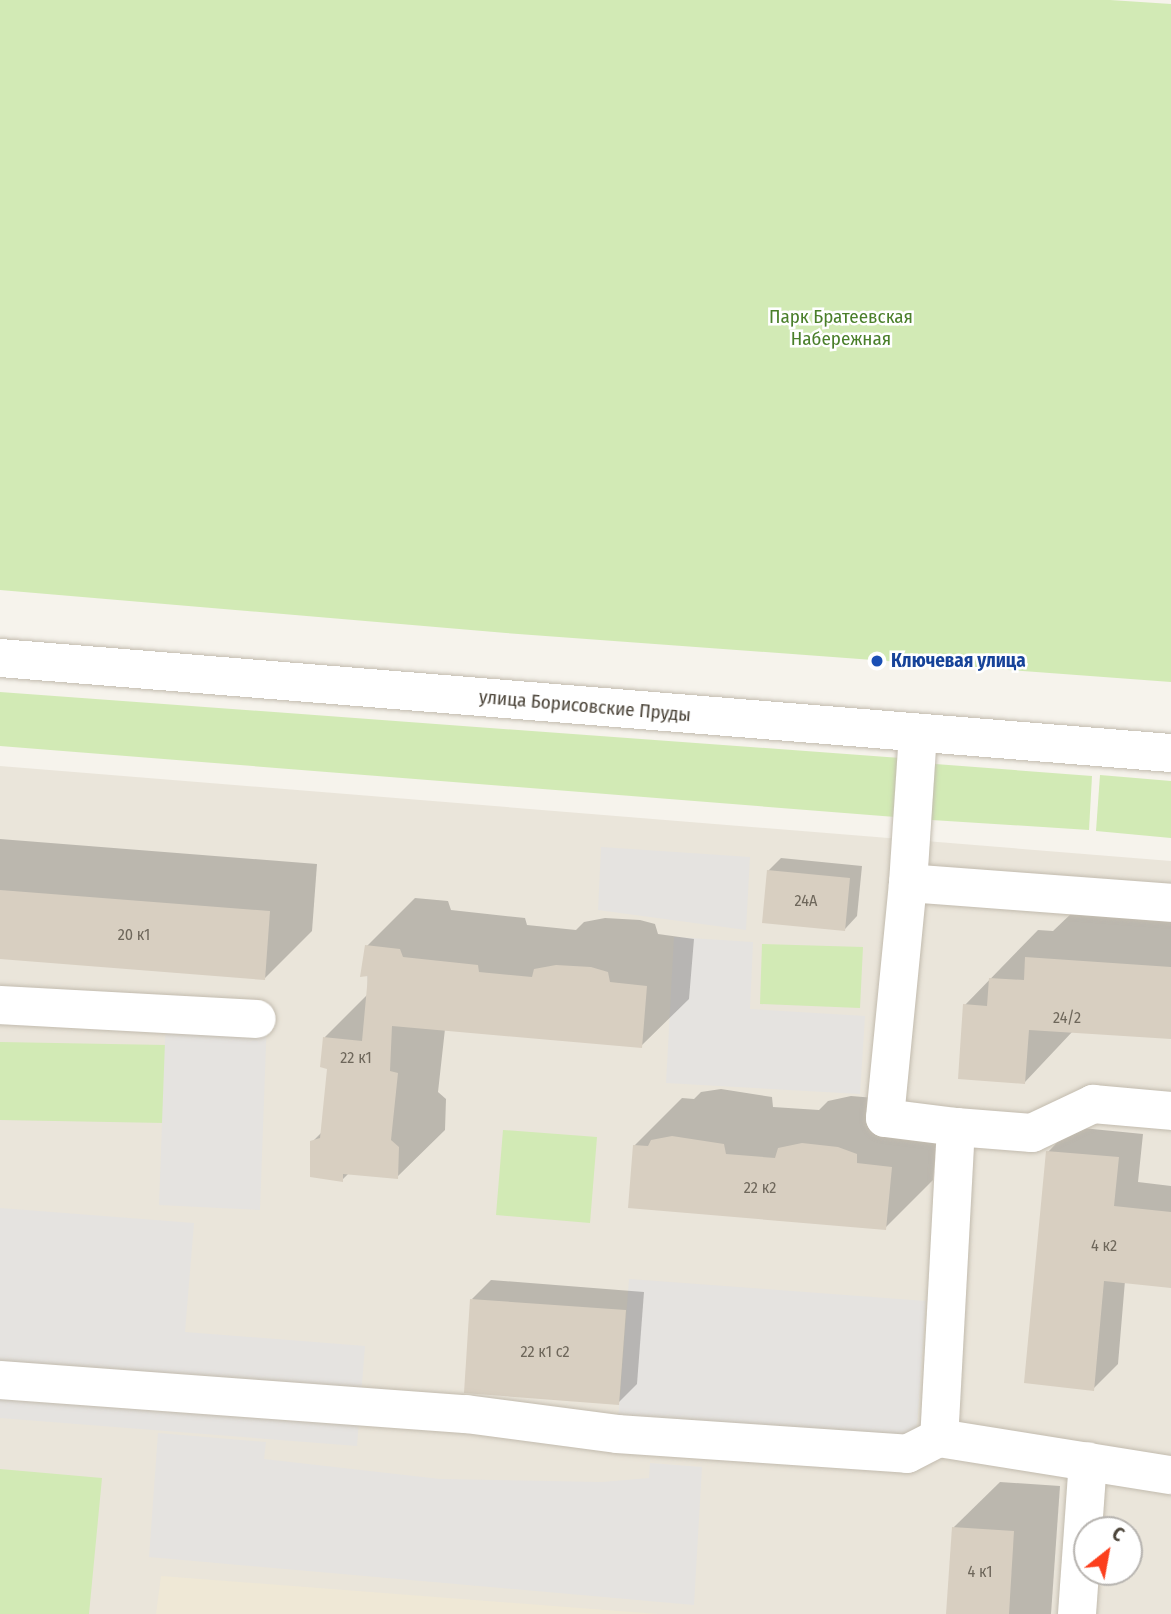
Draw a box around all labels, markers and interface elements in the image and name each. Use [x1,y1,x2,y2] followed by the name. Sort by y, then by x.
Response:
[769,306,913,350] park label: Парк Братеевская Набережная
[891,650,1026,672] place label: Ключевая улица
[869,653,885,669] marker: Ключевая улица
[478,685,692,727] street label: улица Борисовские Пруды
[795,891,817,911] house number: 24А
[118,925,150,945] house number: 20 к1
[1053,1008,1081,1028] house number: 24/2
[340,1048,372,1068] house number: 22 к1
[744,1178,776,1198] house number: 22 к2
[1091,1236,1117,1256] house number: 4 к2
[520,1342,570,1362] house number: 22 к1 с2
[1073,1516,1143,1586] north arrow
[1108,1522,1128,1547] text: С
[967,1562,993,1582] house number: 4 к1

